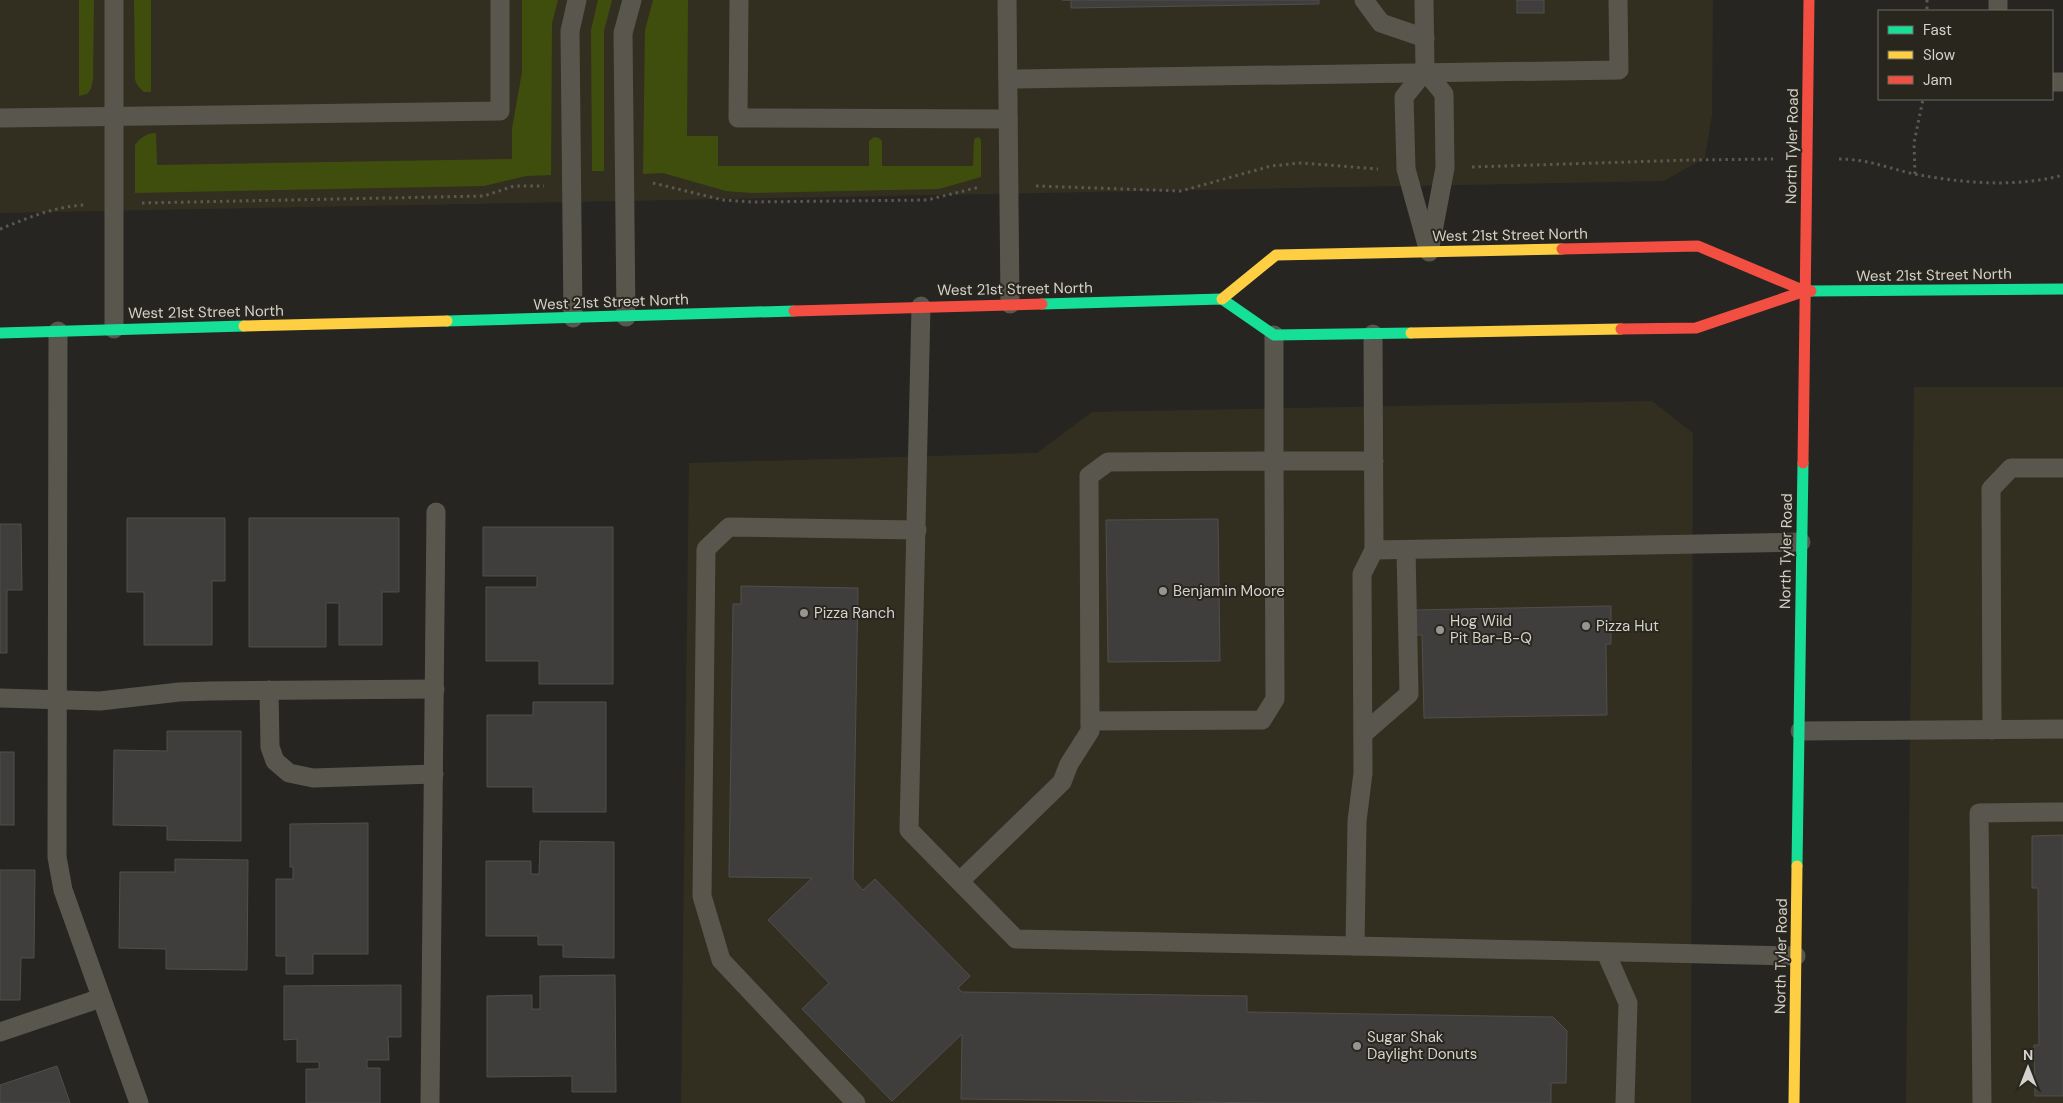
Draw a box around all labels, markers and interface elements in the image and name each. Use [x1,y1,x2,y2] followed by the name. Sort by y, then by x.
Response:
[1878,10,2053,100] legend
[1923,20,1952,40] text: Fast
[1923,45,1956,65] text: Slow
[1923,70,1952,90] text: Jam
[1781,88,1803,204] street label: North Tyler Road
[1432,224,1588,246] street label: West 21st Street North
[1856,264,2012,286] street label: West 21st Street North
[937,278,1093,300] street label: West 21st Street North
[533,289,689,315] street label: West 21st Street North
[128,301,284,323] street label: West 21st Street North
[1775,493,1797,609] street label: North Tyler Road
[1173,581,1285,601] place label: Benjamin Moore
[1157,585,1169,597] marker: Benjamin Moore
[814,603,895,623] place label: Pizza Ranch
[798,607,810,619] marker: Pizza Ranch
[1450,611,1532,648] place label: Hog Wild Pit Bar-B-Q
[1596,616,1659,636] place label: Pizza Hut
[1580,620,1592,632] marker: Pizza Hut
[1434,624,1446,636] marker: Hog Wild Pit Bar-B-Q
[1770,898,1792,1014] street label: North Tyler Road
[1367,1027,1477,1064] place label: Sugar Shak Daylight Donuts
[1351,1040,1363,1052] marker: Sugar Shak Daylight Donuts
[2003,1043,2053,1093] north arrow
[2023,1046,2033,1064] text: N

